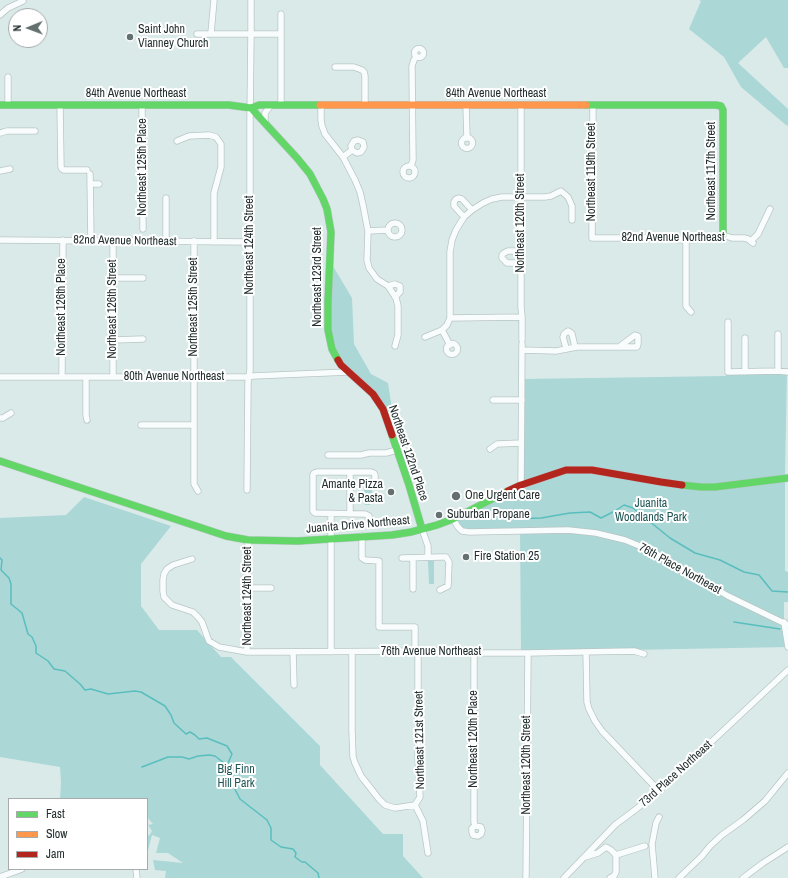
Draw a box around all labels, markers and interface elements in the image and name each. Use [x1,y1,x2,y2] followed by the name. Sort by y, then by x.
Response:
[8,8,48,48] north arrow
[138,23,208,51] place label: Saint John Vianney Church
[10,25,24,32] text: N
[125,32,135,42] marker: Saint John Vianney Church
[86,87,186,101] street label: 84th Avenue Northeast
[446,87,546,101] street label: 84th Avenue Northeast
[136,118,150,216] street label: Northeast 125th Place
[705,122,719,220] street label: Northeast 117th Street
[585,123,599,221] street label: Northeast 119th Street
[514,173,528,273] street label: Northeast 120th Street
[243,195,257,295] street label: Northeast 124th Street
[311,227,325,327] street label: Northeast 123rd Street
[621,231,725,245] street label: 82nd Avenue Northeast
[73,233,177,249] street label: 82nd Avenue Northeast
[187,257,201,357] street label: Northeast 125th Street
[55,258,69,356] street label: Northeast 126th Place
[106,259,120,359] street label: Northeast 126th Street
[124,370,224,384] street label: 80th Avenue Northeast
[385,403,431,503] street label: Northeast 122nd Place
[322,478,383,506] place label: Amante Pizza & Pasta
[386,487,396,497] marker: Amante Pizza & Pasta
[465,489,540,503] place label: One Urgent Care
[450,490,462,502] marker: One Urgent Care
[615,497,687,525] park label: Juanita Woodlands Park
[447,508,530,522] place label: Suburban Propane
[434,510,444,520] marker: Suburban Propane
[306,513,410,537] street label: Juanita Drive Northeast
[636,540,724,598] street label: 76th Place Northeast
[241,546,255,646] street label: Northeast 124th Street
[474,550,539,564] place label: Fire Station 25
[461,552,471,562] marker: Fire Station 25
[381,645,481,659] street label: 76th Avenue Northeast
[467,690,481,788] street label: Northeast 120th Place
[412,691,428,789] street label: Northeast 121st Street
[520,715,534,815] street label: Northeast 120th Street
[637,738,715,810] street label: 73rd Place Northeast
[217,763,255,791] park label: Big Finn Hill Park
[8,798,148,870] legend
[46,806,65,822] text: Fast
[46,826,67,842] text: Slow
[46,846,65,862] text: Jam

